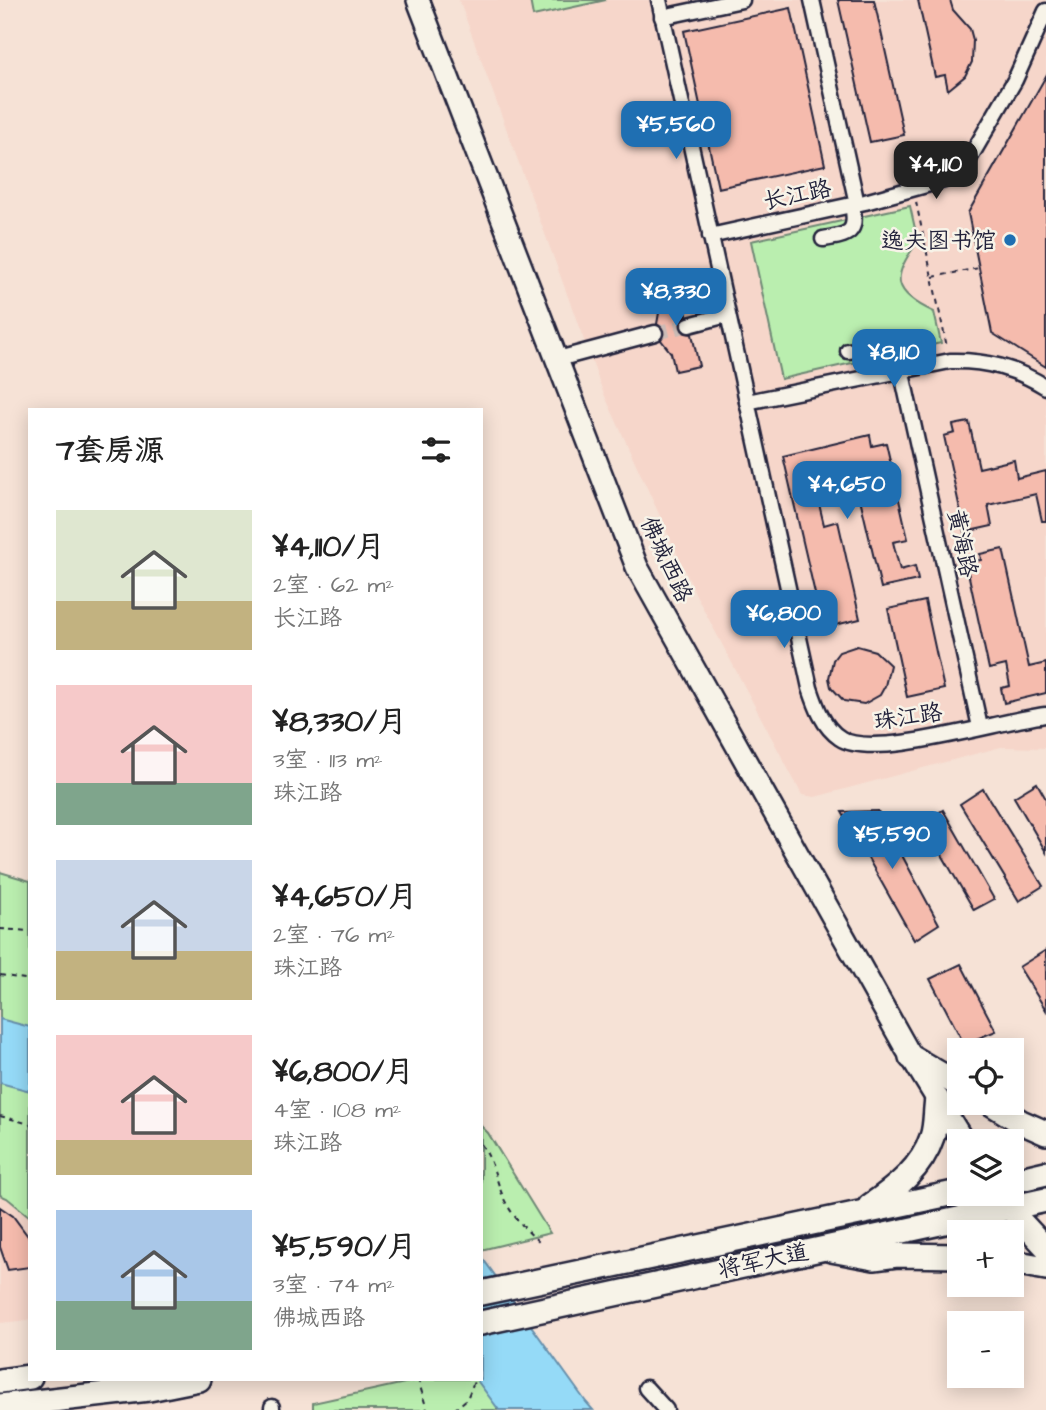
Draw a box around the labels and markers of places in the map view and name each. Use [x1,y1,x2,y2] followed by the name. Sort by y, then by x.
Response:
[619,102,733,161] pin: ¥5,560
[879,142,993,201] pin: ¥4,110
[881,225,996,257] place label: 逸夫图书馆
[1002,232,1018,248] marker: 逸夫图书馆
[619,268,733,328] pin: ¥8,330
[837,330,951,389] pin: ¥8,110
[790,462,904,521] pin: ¥4,650
[727,590,841,650] pin: ¥6,800
[835,812,949,871] pin: ¥5,590

